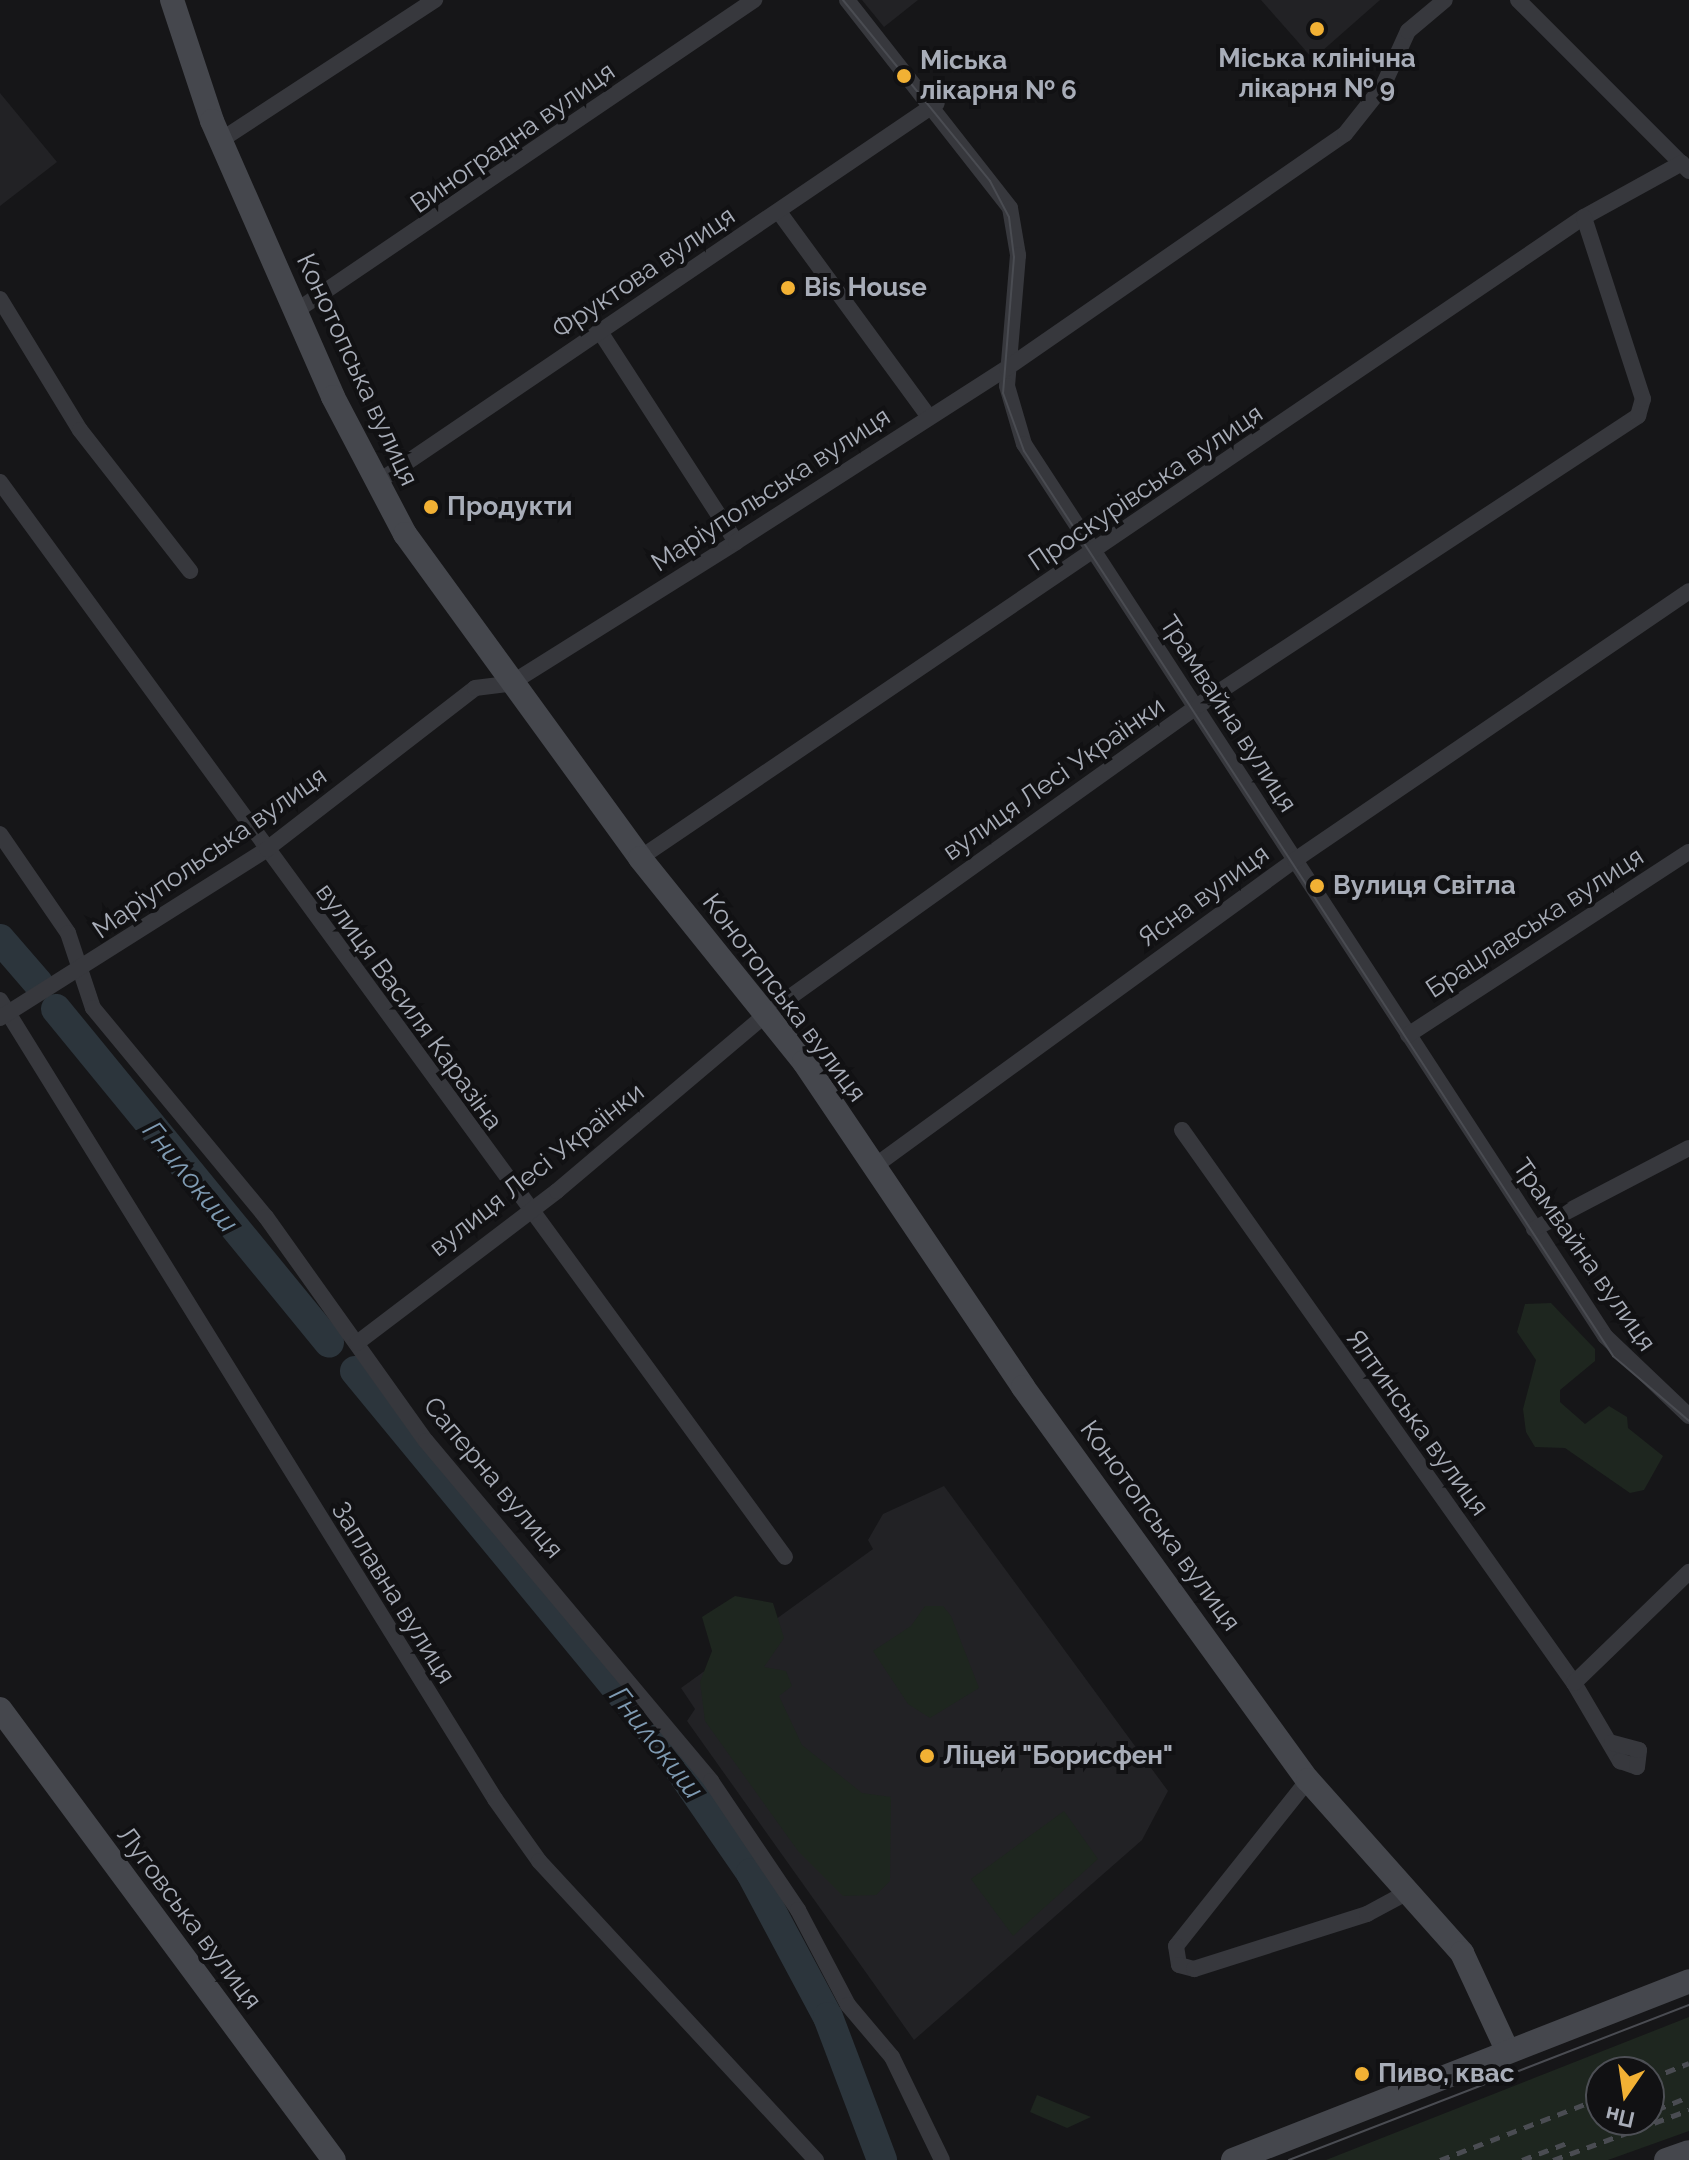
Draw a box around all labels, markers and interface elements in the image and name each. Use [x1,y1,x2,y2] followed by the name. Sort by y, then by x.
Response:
[1306,18,1328,40] marker: Міська клінічна лікарня № 9
[1218,43,1416,104] place label: Міська клінічна лікарня № 9
[920,45,1077,106] place label: Міська лікарня № 6
[405,56,621,220] street label: Виноградна вулиця
[895,67,913,85] marker: Міська лікарня № 6
[547,200,741,346] street label: Фруктова вулиця
[290,249,424,491] street label: Конотопська вулиця
[804,272,927,304] place label: Bis House
[779,279,797,297] marker: Bis House
[1023,398,1269,578] street label: Проскурівська вулиця
[646,401,896,579] street label: Маріупольська вулиця
[447,491,573,523] place label: Продукти
[422,498,440,516] marker: Продукти
[1153,610,1303,818] street label: Трамвайна вулиця
[937,691,1171,867] street label: вулиця Лесі Українки
[87,760,333,946] street label: Маріупольська вулиця
[1133,838,1275,954] street label: Ясна вулиця
[1420,841,1650,1005] street label: Брацлавська вулиця
[1333,870,1516,902] place label: Вулиця Світла
[1308,877,1326,895] marker: Вулиця Світла
[309,878,509,1136] street label: вулиця Василя Каразіна
[696,888,872,1108] street label: Конотопська вулиця
[424,1077,650,1263] street label: вулиця Лесі Українки
[135,1115,245,1239] water label: Гнилокиш
[1506,1153,1662,1357] street label: Трамвайна вулиця
[1339,1324,1495,1522] street label: Ялтинська вулиця
[417,1391,569,1565] street label: Саперна вулиця
[1073,1415,1247,1637] street label: Конотопська вулиця
[324,1496,462,1690] street label: Заплавна вулиця
[602,1681,710,1805] water label: Гнилокиш
[943,1740,1173,1772] place label: Ліцей "Борисфен"
[918,1747,936,1765] marker: Ліцей "Борисфен"
[110,1820,268,2016] street label: Луговська вулиця
[1585,2056,1665,2136] north arrow
[1378,2058,1514,2090] place label: Пиво, квас
[1353,2065,1371,2083] marker: Пиво, квас
[1603,2101,1637,2133] text: Пн

